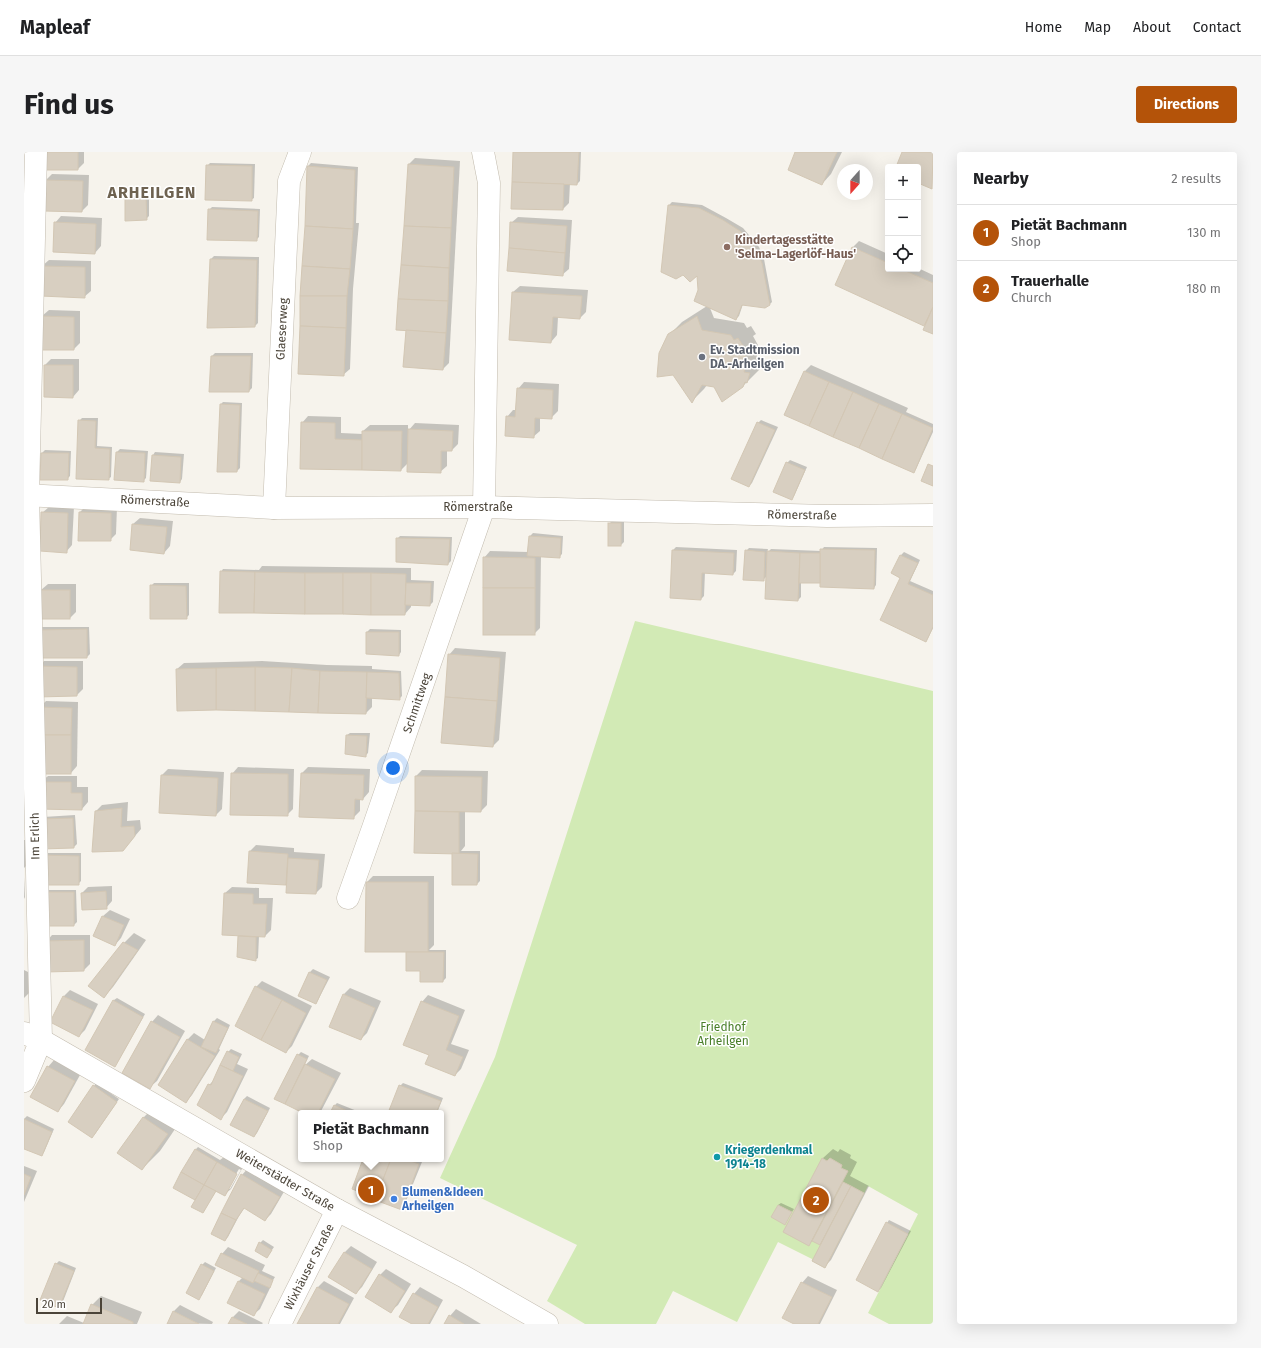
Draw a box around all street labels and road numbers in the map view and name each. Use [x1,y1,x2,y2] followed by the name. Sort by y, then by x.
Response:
[273,297,291,360] street label: Glaeserweg
[120,492,190,510] street label: Römerstraße
[443,500,513,514] street label: Römerstraße
[767,507,837,523] street label: Römerstraße
[400,670,434,735] street label: Schmittweg
[28,812,42,860] street label: Im Erlich
[233,1146,337,1214] street label: Weiterstädter Straße
[281,1222,337,1312] street label: Wixhäuser Straße

